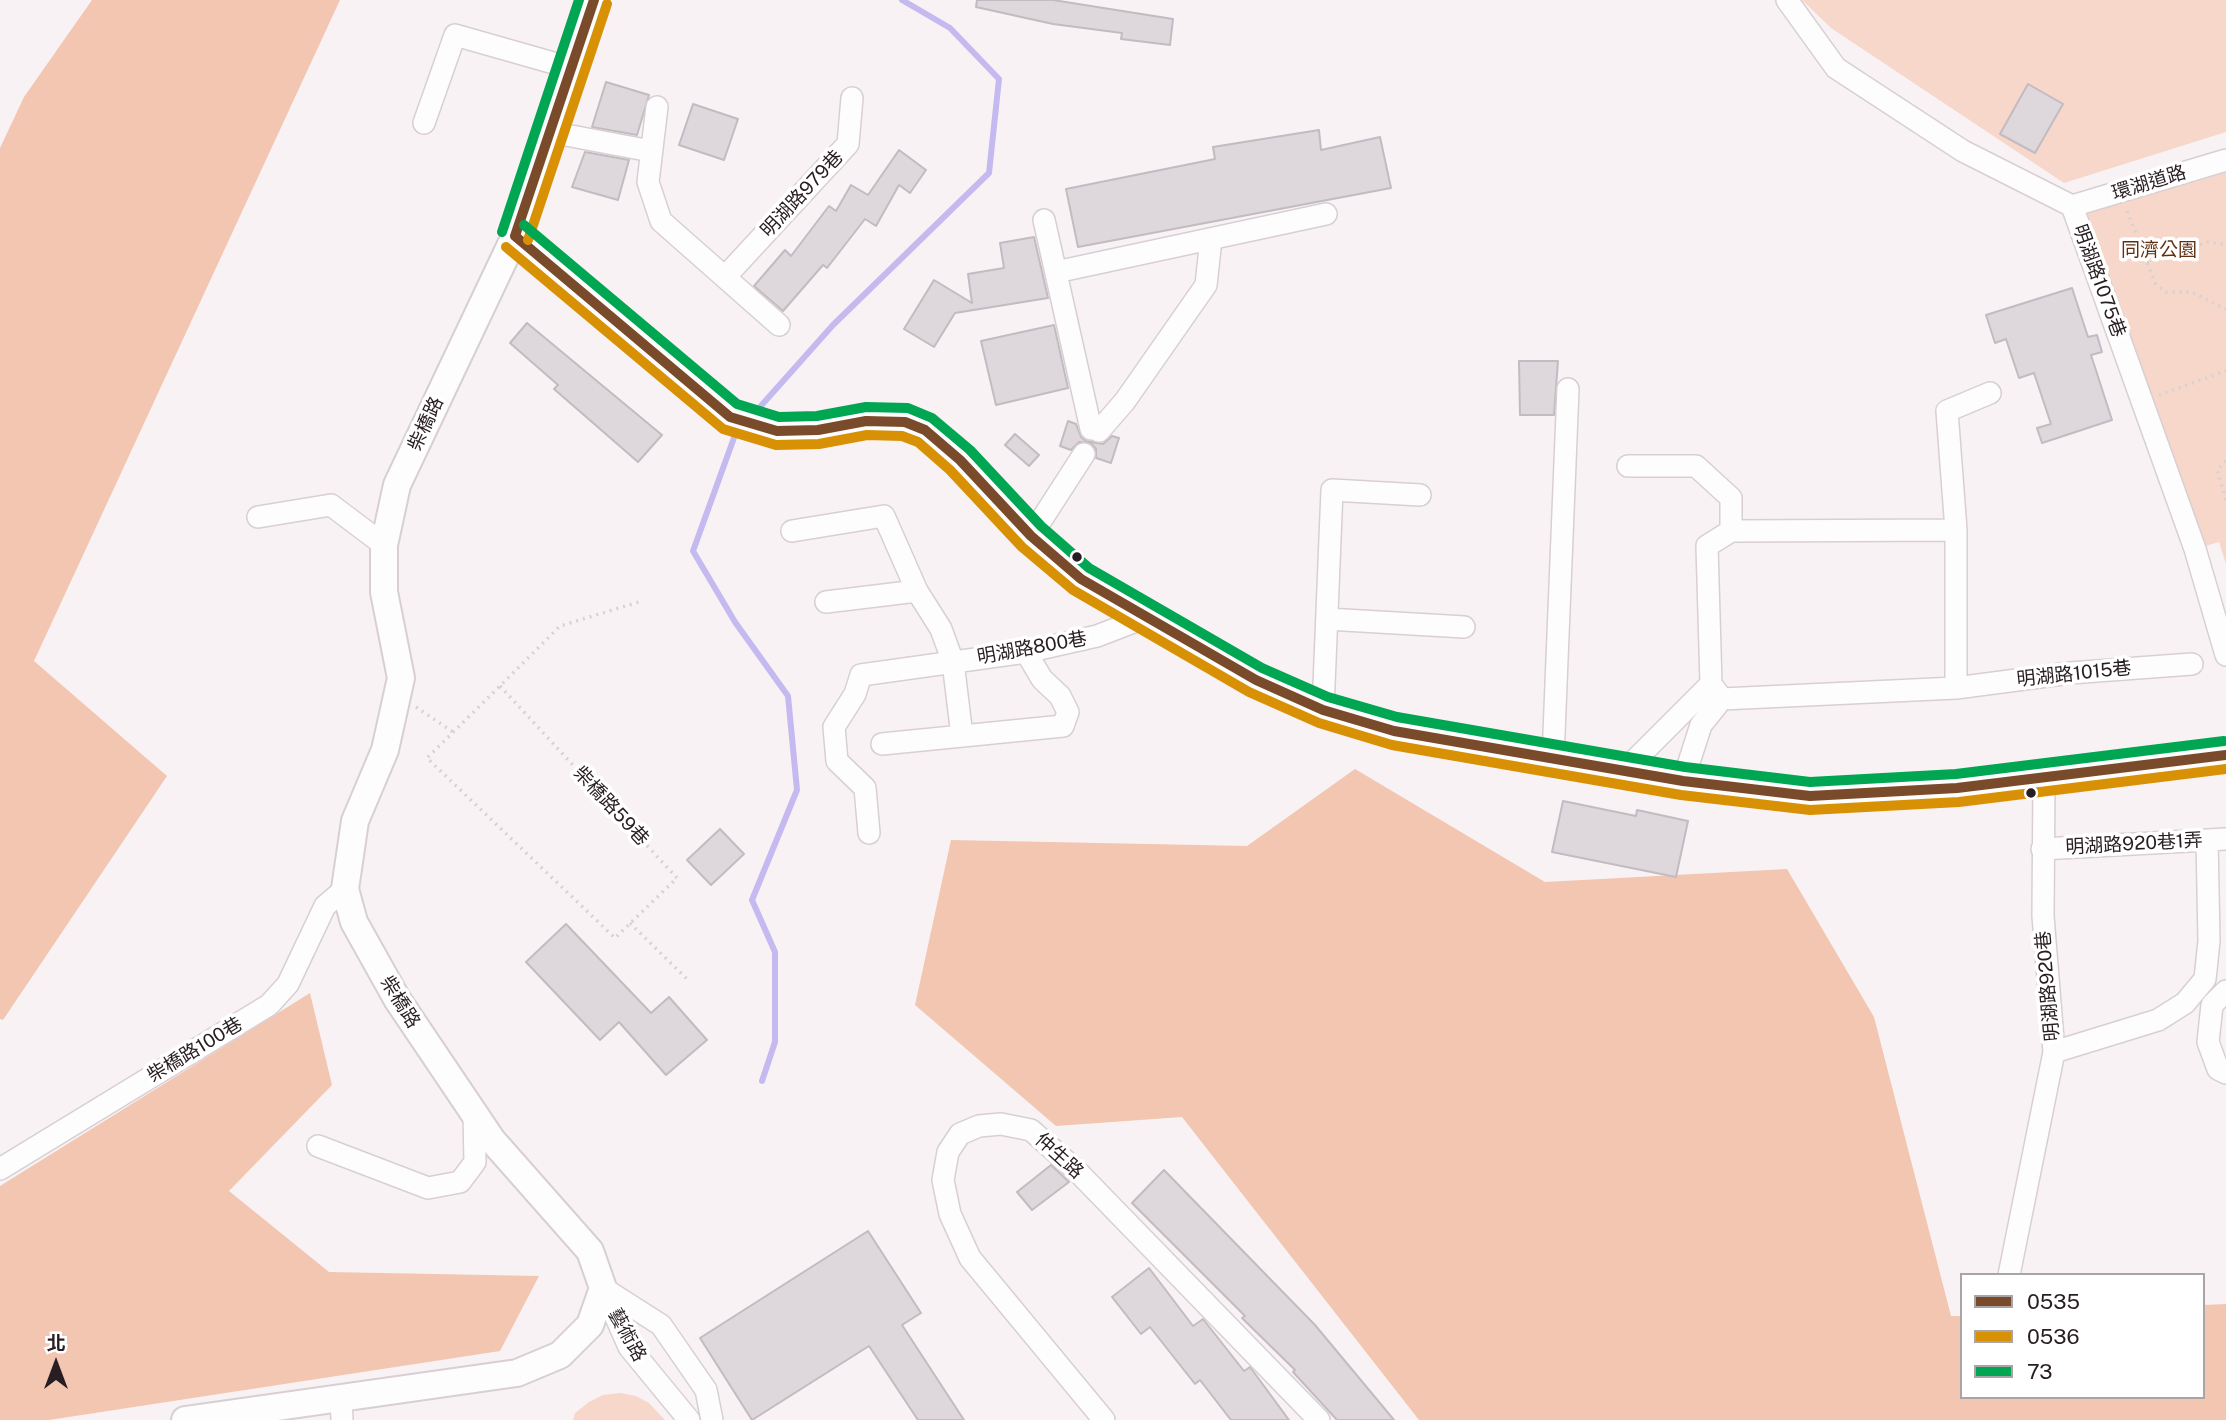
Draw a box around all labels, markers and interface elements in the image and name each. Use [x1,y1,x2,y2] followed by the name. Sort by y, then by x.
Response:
[756,146,848,242] street label: 明湖路979巷
[2109,161,2189,205] street label: 環湖道路
[2068,221,2130,341] street label: 明湖路1075巷
[2121,239,2197,261] park label: 同濟公園
[404,393,448,455] street label: 柴橋路
[1070,550,1084,564] unlabelled marker
[975,627,1089,669] street label: 明湖路800巷
[2015,657,2133,691] street label: 明湖路1015巷
[569,762,653,850] street label: 柴橋路59巷
[2024,786,2038,800] unlabelled marker
[2065,829,2203,859] street label: 明湖路920巷1弄
[2032,930,2064,1042] street label: 明湖路920巷
[375,972,425,1032] street label: 柴橋路
[143,1013,247,1087] street label: 柴橋路100巷
[1030,1128,1088,1184] street label: 仲生路
[1960,1273,2205,1399] legend
[2027,1289,2080,1314] text: 0535
[603,1305,651,1365] street label: 藝術路
[2027,1324,2079,1349] text: 0536
[21,1329,91,1399] north arrow
[46,1332,66,1354] text: 北
[2027,1359,2052,1384] text: 73

